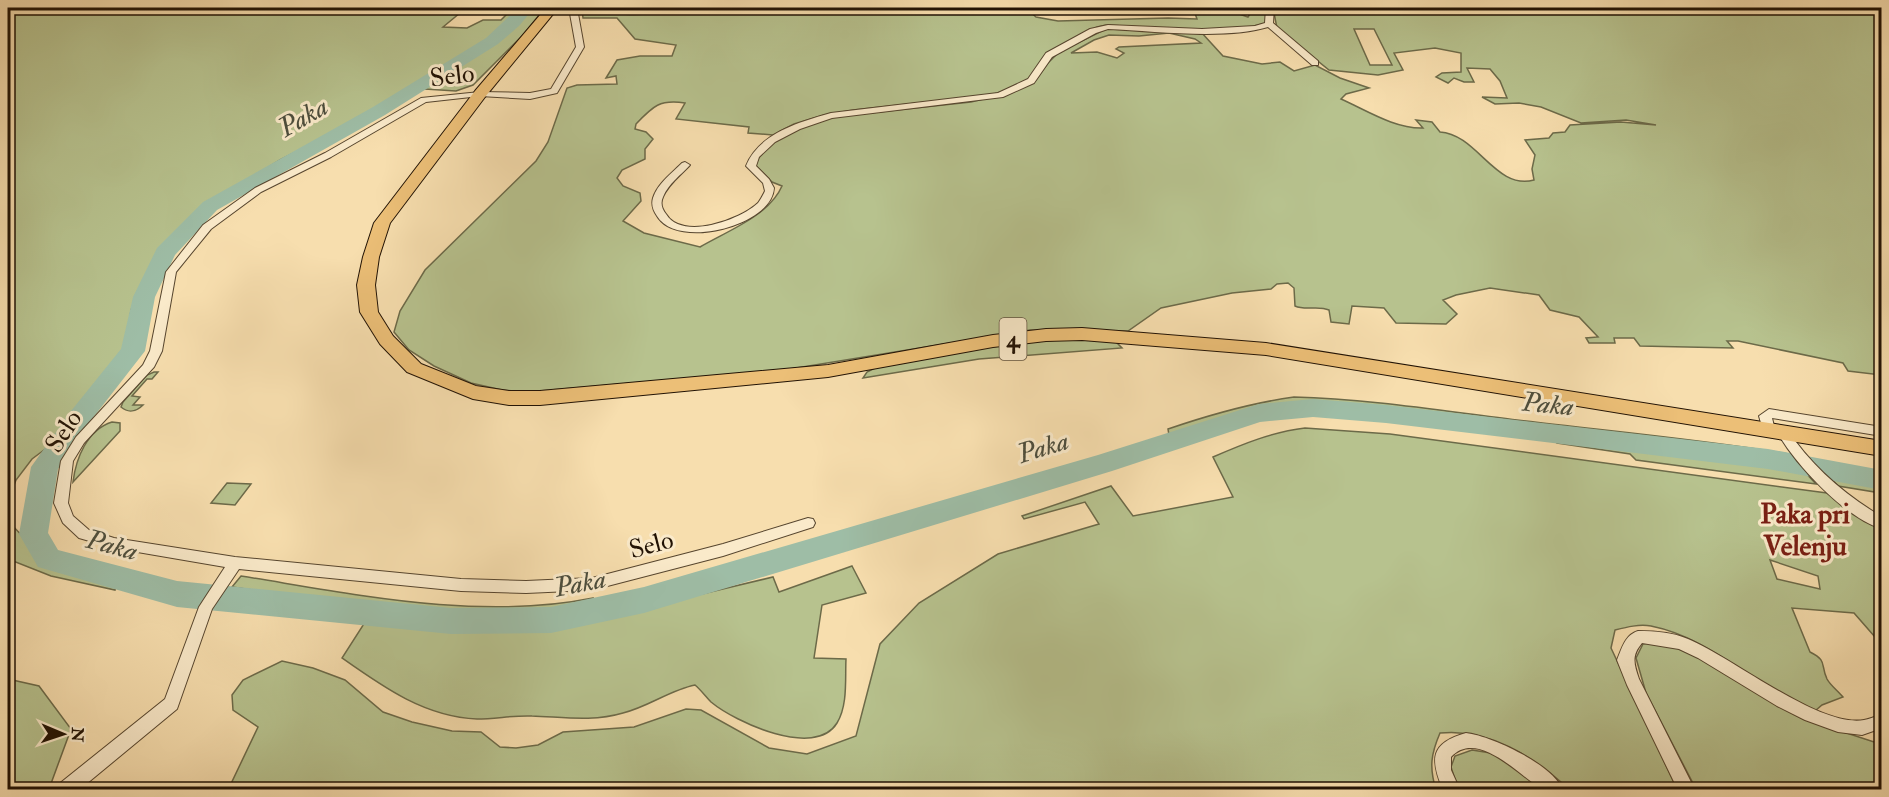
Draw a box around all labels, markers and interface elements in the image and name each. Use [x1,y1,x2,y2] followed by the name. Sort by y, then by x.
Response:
[428,57,476,95] street label: Selo
[272,90,334,145] water label: Paka
[1000,318,1026,360] road number: 4
[1519,385,1576,424] water label: Paka
[38,404,89,459] street label: Selo
[1012,424,1073,471] water label: Paka
[1760,497,1850,564] district label: Paka pri Velenju
[81,523,141,568] water label: Paka
[626,524,677,566] street label: Selo
[550,562,609,605] water label: Paka
[33,704,93,764] north arrow
[67,726,87,743] text: N

